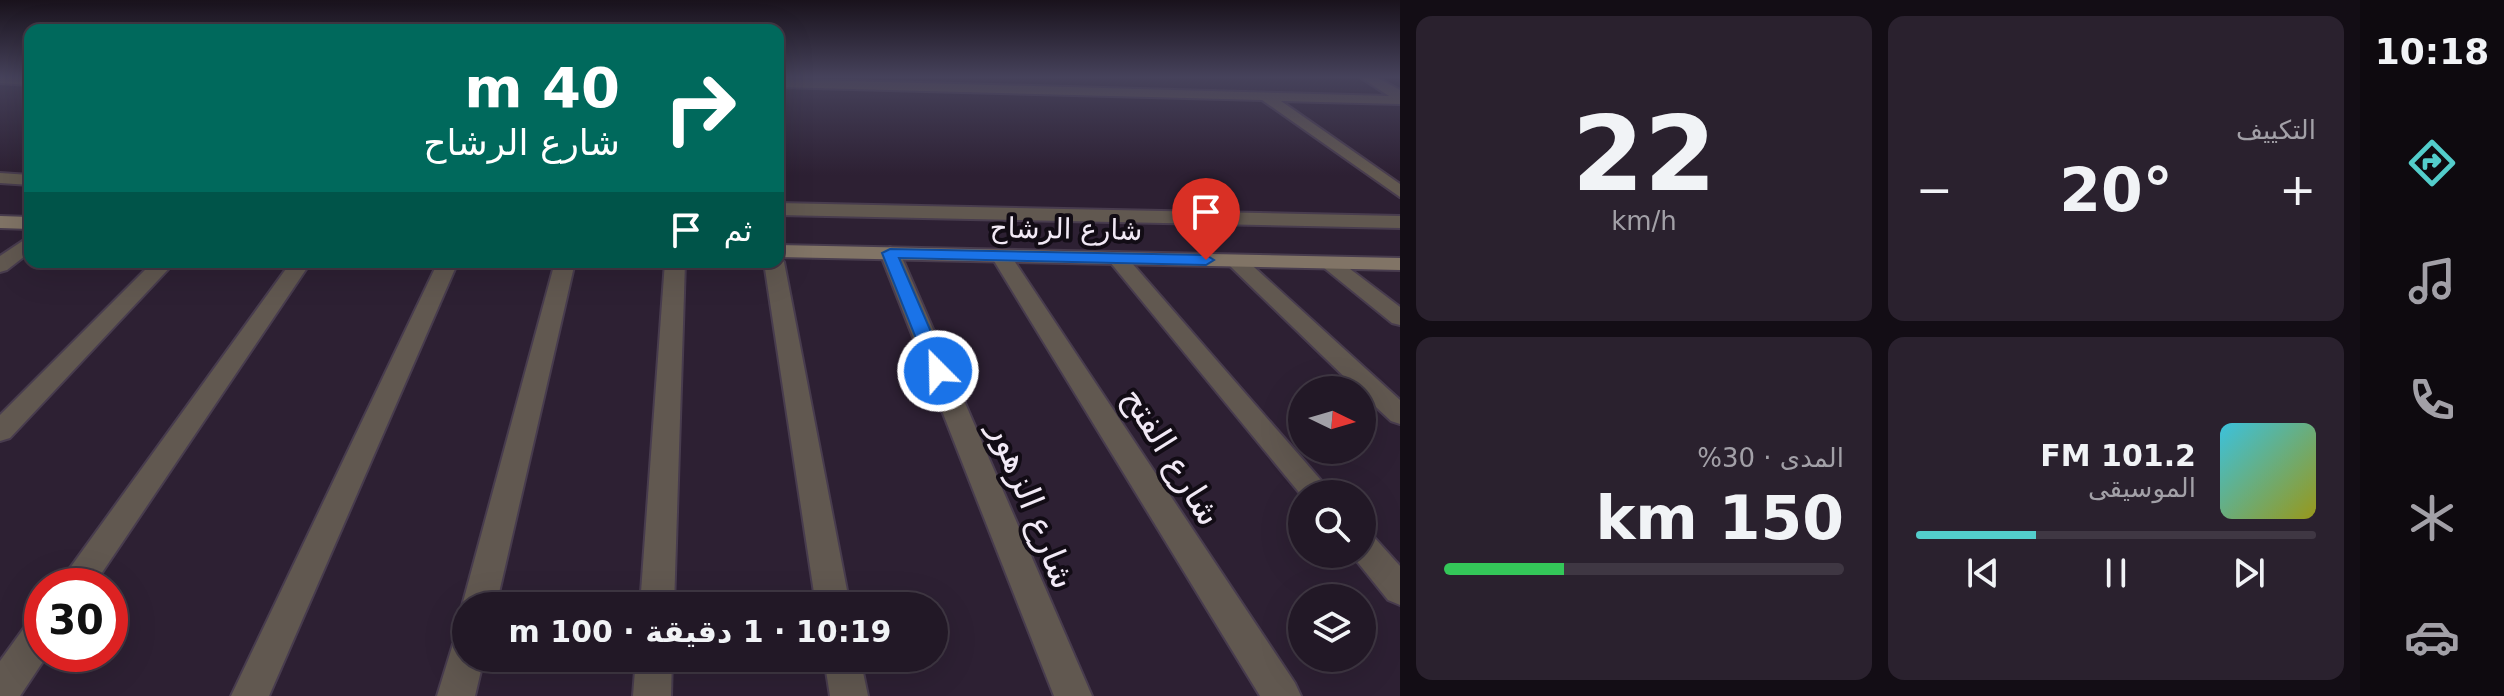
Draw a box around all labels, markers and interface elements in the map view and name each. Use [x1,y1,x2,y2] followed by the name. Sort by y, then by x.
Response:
[2375,31,2489,72] text: 10:18
[464,55,620,120] text: 40 m
[648,56,752,160] icon: right
[1572,93,1716,215] text: 22
[2236,115,2316,145] text: التكييف
[423,122,620,163] text: شارع الرشاح
[2404,135,2460,191] icon: directions
[2059,155,2173,225] text: 20°
[1916,164,1953,215] text: −
[2279,164,2316,215] text: +
[1172,178,1240,260] pin
[1184,190,1228,234] icon: arrive
[1611,206,1677,236] text: km/h
[664,208,708,252] icon: arrive
[989,211,1143,247] street label: شارع الرشاح
[724,213,752,248] text: ثم
[2404,253,2460,309] icon: music
[896,329,980,413] position arrow
[2404,372,2460,428] icon: phone
[1288,376,1376,464] north arrow
[1288,376,1376,672] map controls
[1114,379,1230,533] street label: شارع الفتح
[980,414,1085,595] street label: شارع الزهور
[2040,438,2196,473] text: 101.2 FM
[1697,443,1844,473] text: المدى · 30%
[2088,473,2196,503] text: الموسيقى
[1288,480,1376,568] button: search
[1595,483,1844,553] text: 150 km
[2404,490,2460,546] icon: climate
[1961,551,2005,595] icon: previous
[2094,551,2138,595] icon: pause
[2227,551,2271,595] icon: next
[24,568,128,672] speed limit sign: 30
[1288,584,1376,672] button: layers
[2404,609,2460,665] icon: car
[509,614,891,649] text: 10:19 · 1 دقيقة · 100 m

